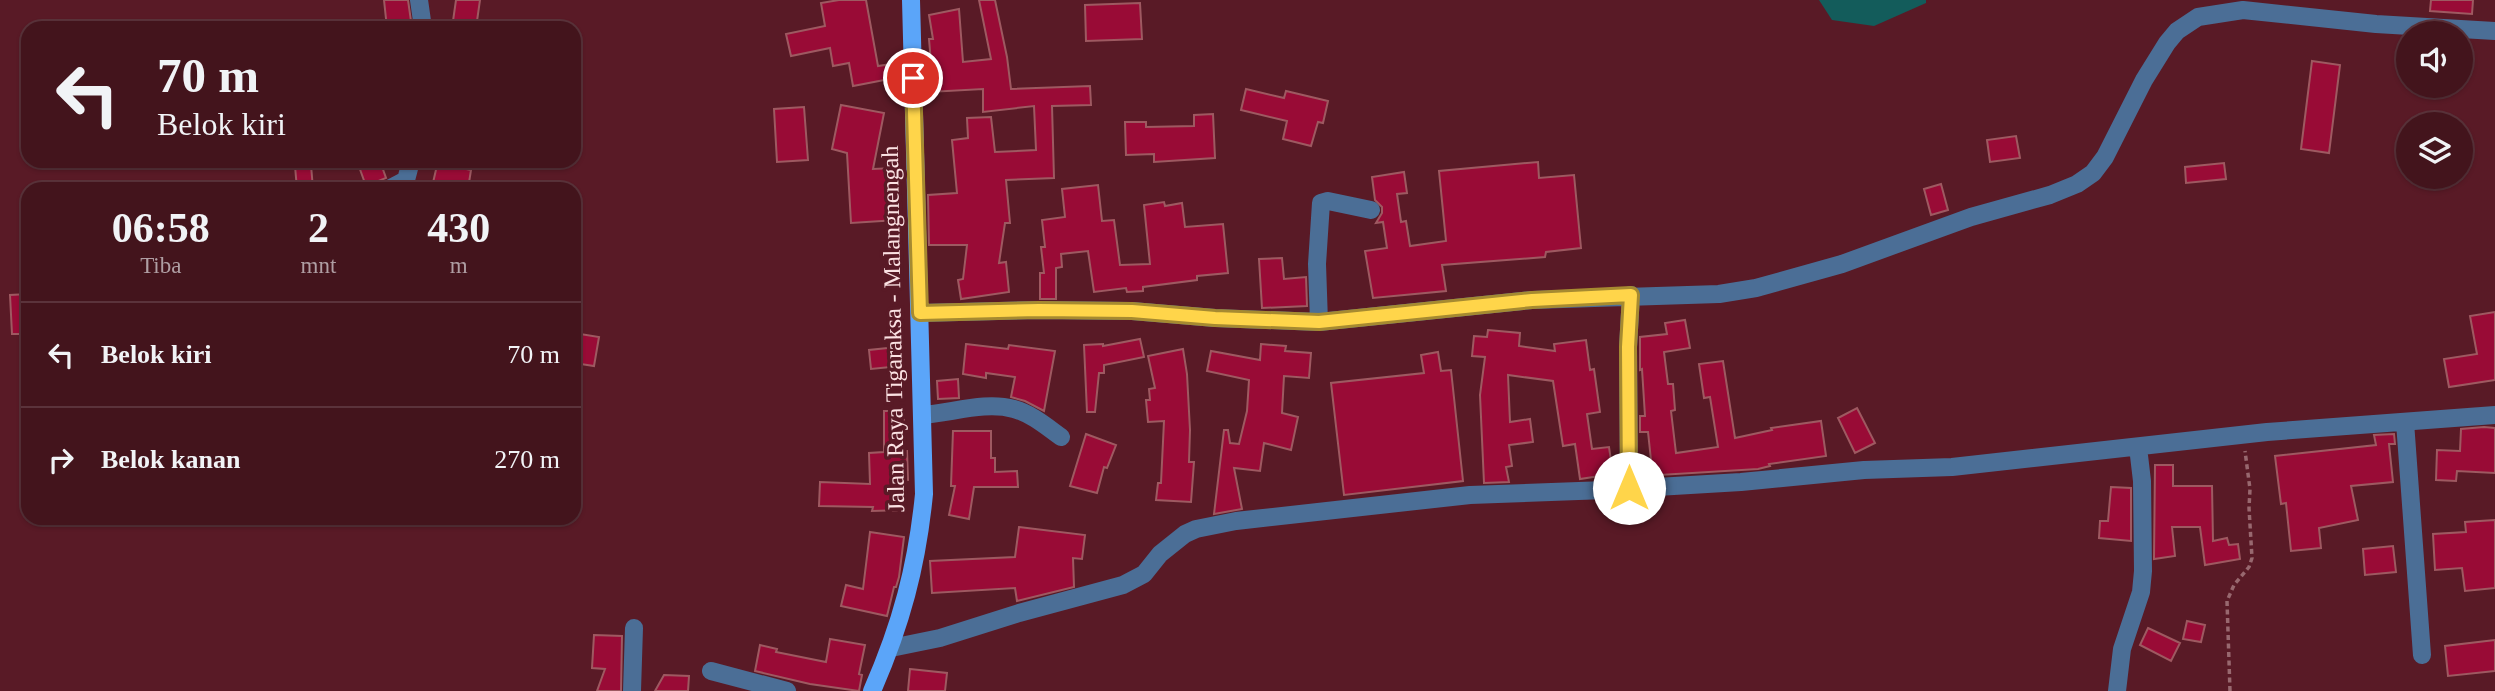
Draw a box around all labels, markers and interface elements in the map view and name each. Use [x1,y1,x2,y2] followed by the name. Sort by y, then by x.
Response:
[2396,21,2473,189] map controls
[2396,21,2473,98] button: sound
[157,48,259,103] text: 70 m
[883,48,943,108] pin
[42,49,133,140] icon: left
[894,59,932,97] icon: arrive
[157,106,286,142] text: Belok kiri
[2396,112,2473,189] button: layers
[877,146,909,512] street label: Jalan Raya Tigaraksa - Malangnengah
[112,205,210,251] text: 06:58
[308,205,329,251] text: 2
[427,205,490,251] text: 430
[140,253,181,278] text: Tiba
[301,253,336,278] text: mnt
[450,253,468,278] text: m
[42,336,80,374] icon: left
[101,340,212,369] text: Belok kiri
[507,340,560,369] text: 70 m
[42,441,80,479] icon: right
[101,445,240,474] text: Belok kanan
[494,445,560,474] text: 270 m
[1592,451,1666,525] position arrow

